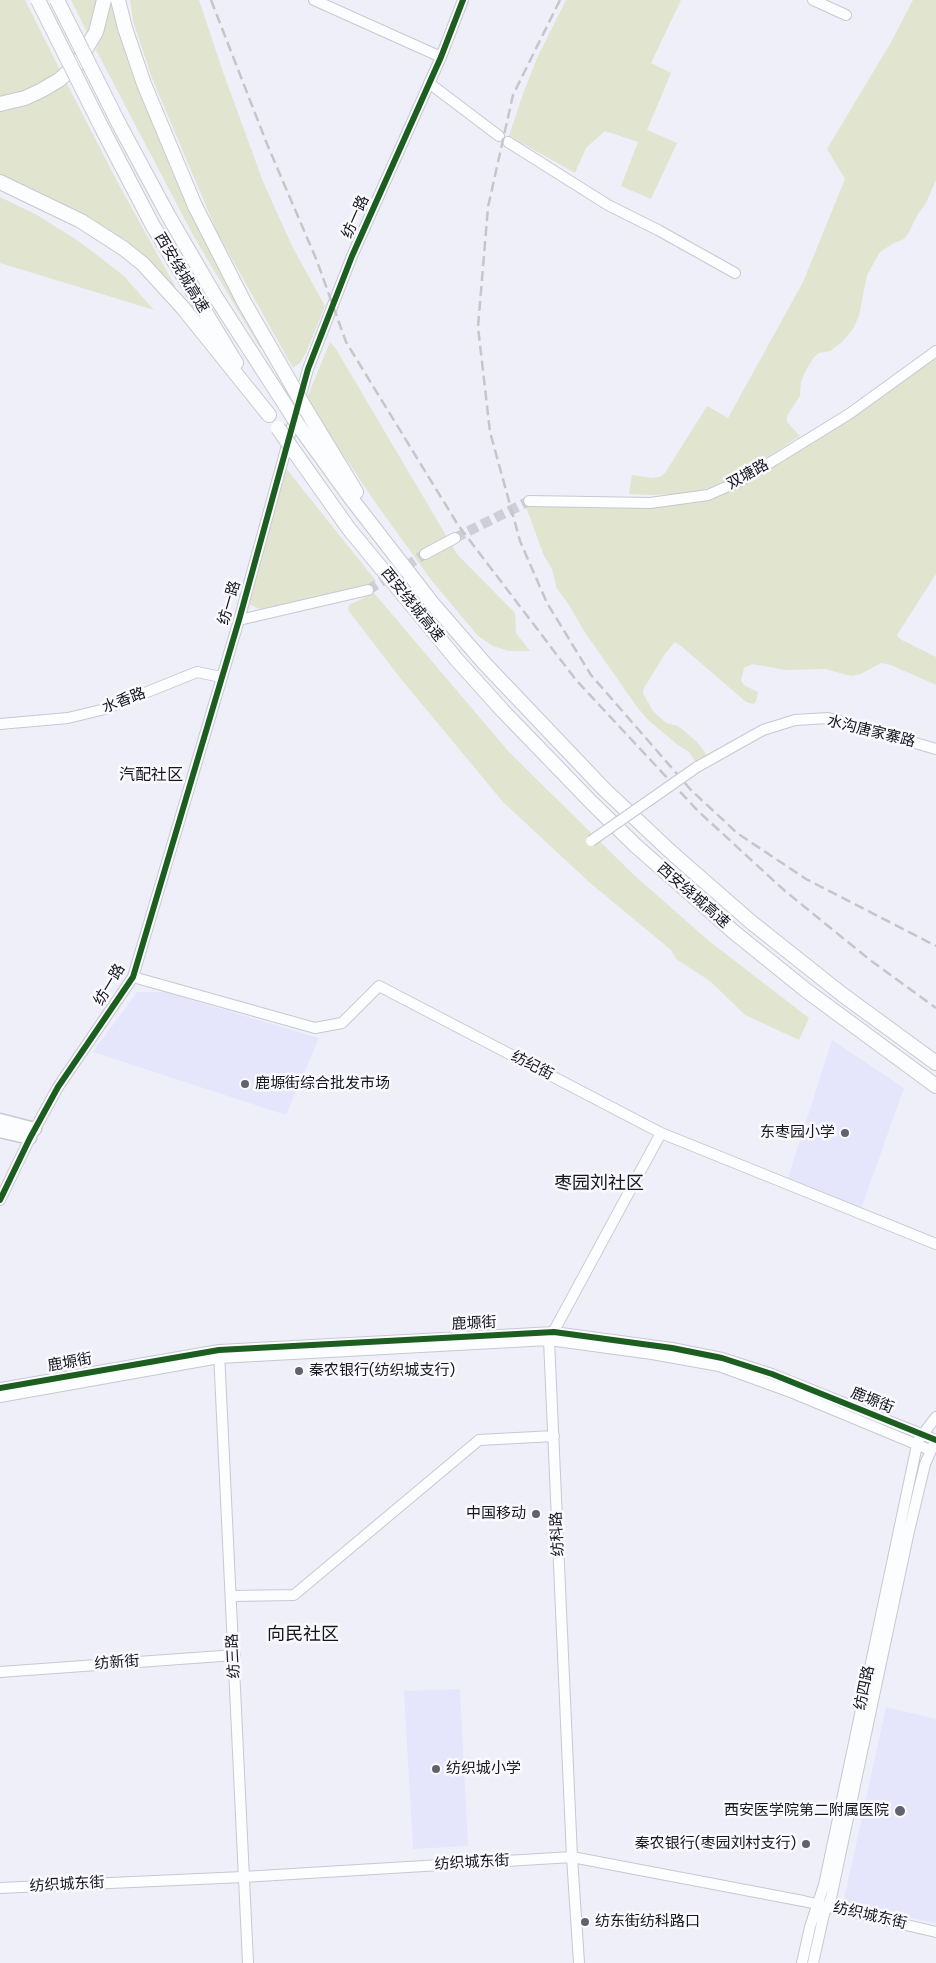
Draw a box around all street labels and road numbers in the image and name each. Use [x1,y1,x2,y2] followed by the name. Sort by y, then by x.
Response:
[339,193,373,241] street label: 纺一路
[150,230,212,316] street label: 西安绕城高速
[724,456,772,494] street label: 双塘路
[377,564,447,646] street label: 西安绕城高速
[215,579,245,627] street label: 纺一路
[100,685,148,717] street label: 水香路
[825,712,917,752] street label: 水沟唐家寨路
[653,860,733,932] street label: 西安绕城高速
[91,961,129,1009] street label: 纺一路
[508,1048,556,1084] street label: 纺纪街
[451,1314,497,1334] street label: 鹿塬街
[46,1350,94,1376] street label: 鹿塬街
[848,1384,896,1418] street label: 鹿塬街
[548,1511,568,1557] street label: 纺科路
[224,1633,244,1679] street label: 纺三路
[94,1652,140,1674] street label: 纺新街
[852,1664,878,1712] street label: 纺四路
[434,1852,510,1874] street label: 纺织城东街
[29,1874,105,1896] street label: 纺织城东街
[831,1899,909,1933] street label: 纺织城东街

